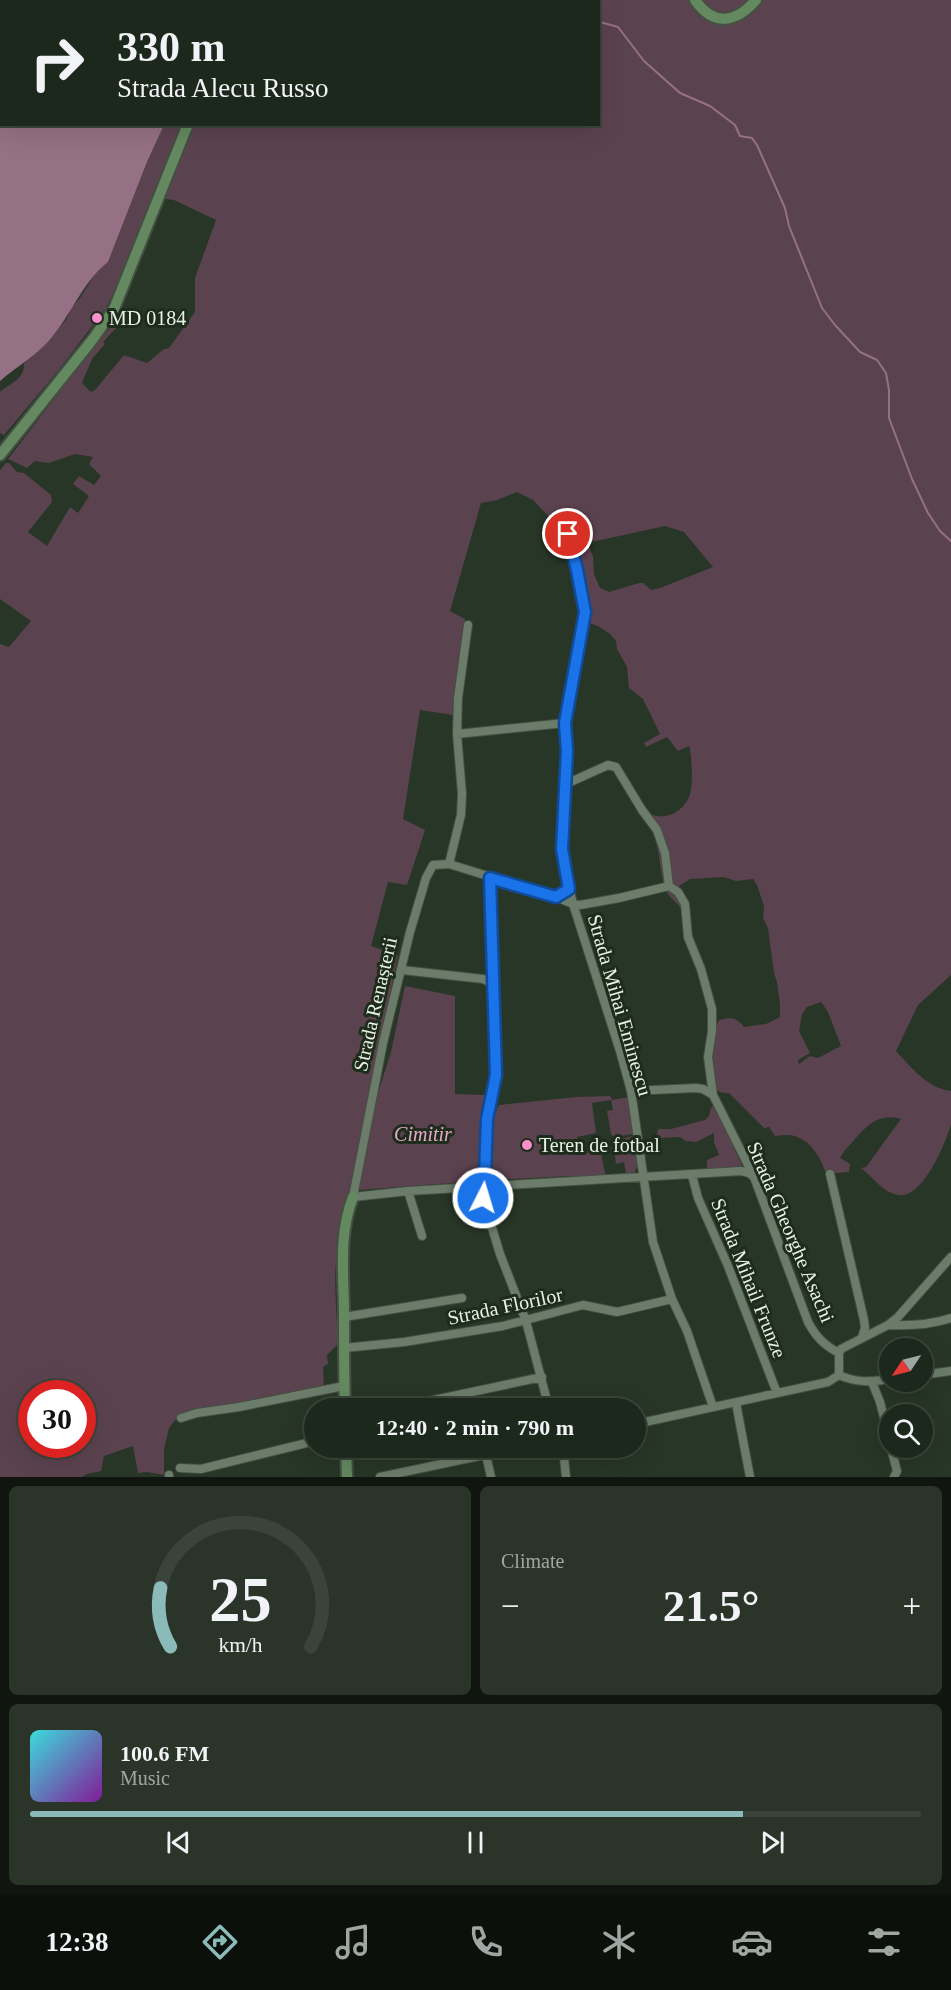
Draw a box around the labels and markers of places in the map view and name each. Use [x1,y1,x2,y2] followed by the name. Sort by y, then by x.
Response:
[109,307,186,329] place label: MD 0184
[90,311,104,325] marker: MD 0184
[542,508,593,559] pin
[539,1134,660,1156] place label: Teren de fotbal
[520,1138,534,1152] marker: Teren de fotbal

